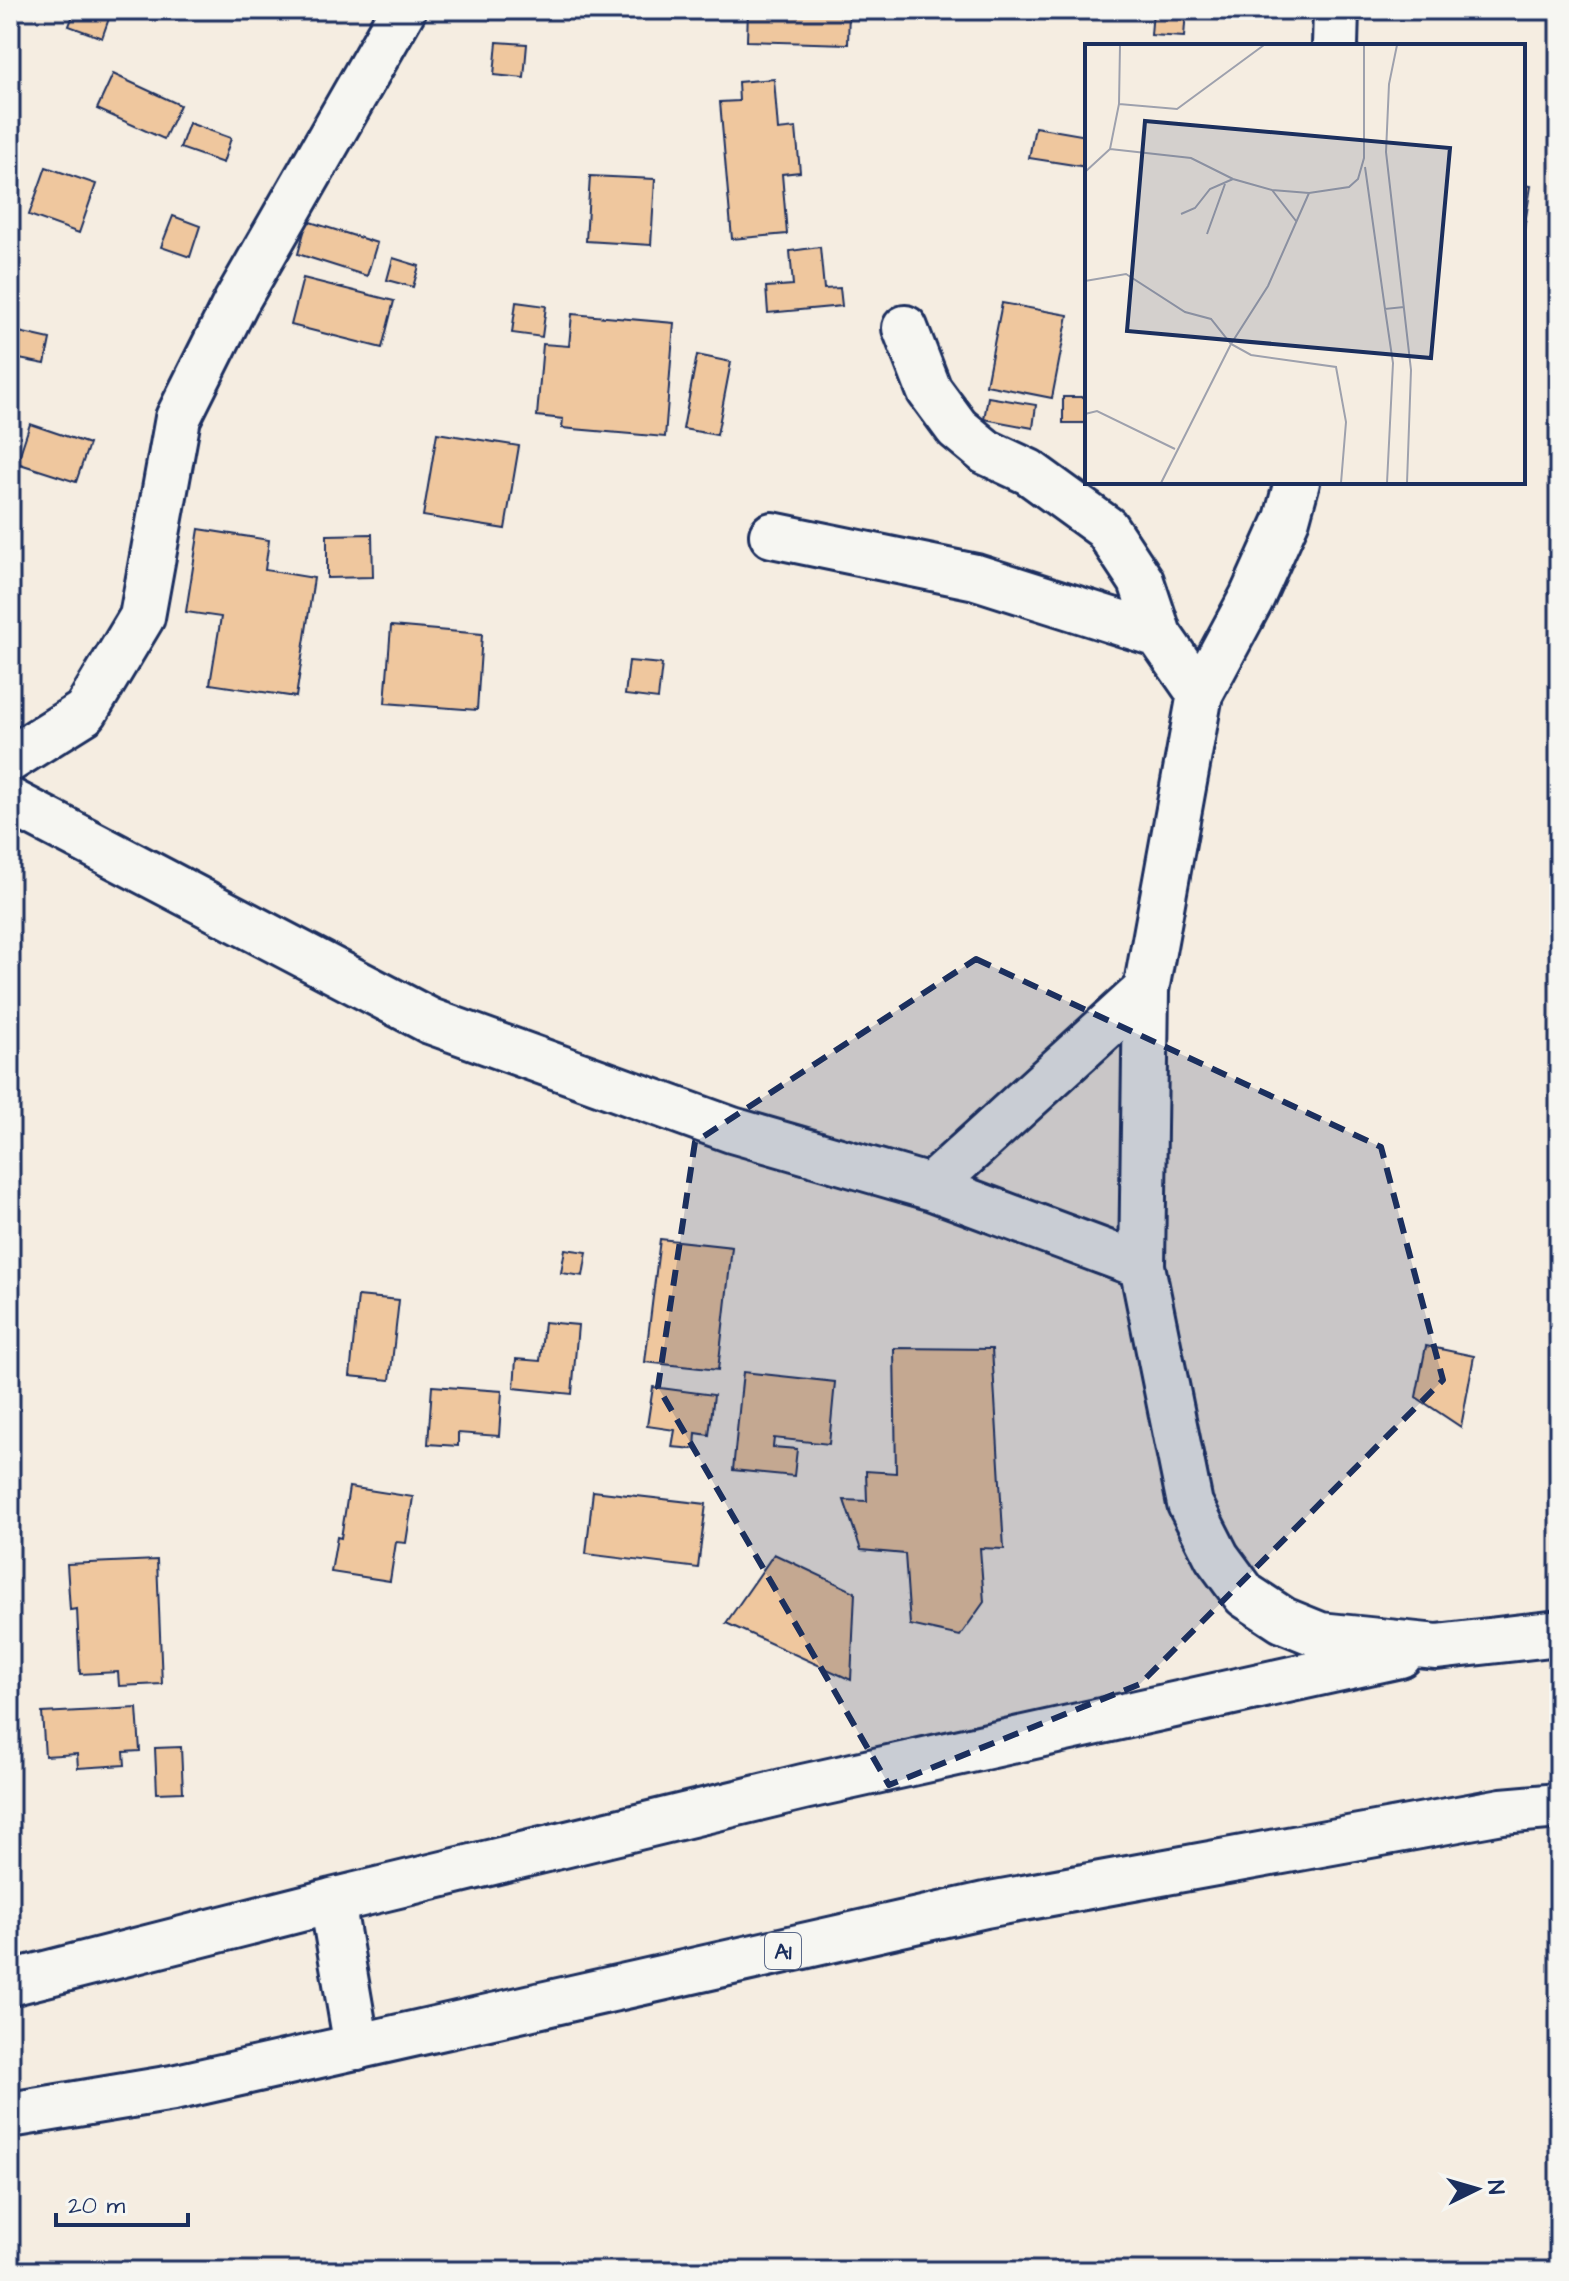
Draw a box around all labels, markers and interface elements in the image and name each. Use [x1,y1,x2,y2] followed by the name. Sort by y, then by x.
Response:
[1085,44,1525,484] inset map
[765,1933,801,1969] road number: A1
[1437,2149,1517,2229] north arrow
[56,2177,188,2227] scale bar
[1479,2179,1511,2196] text: N
[68,2189,125,2223] text: 20 m

